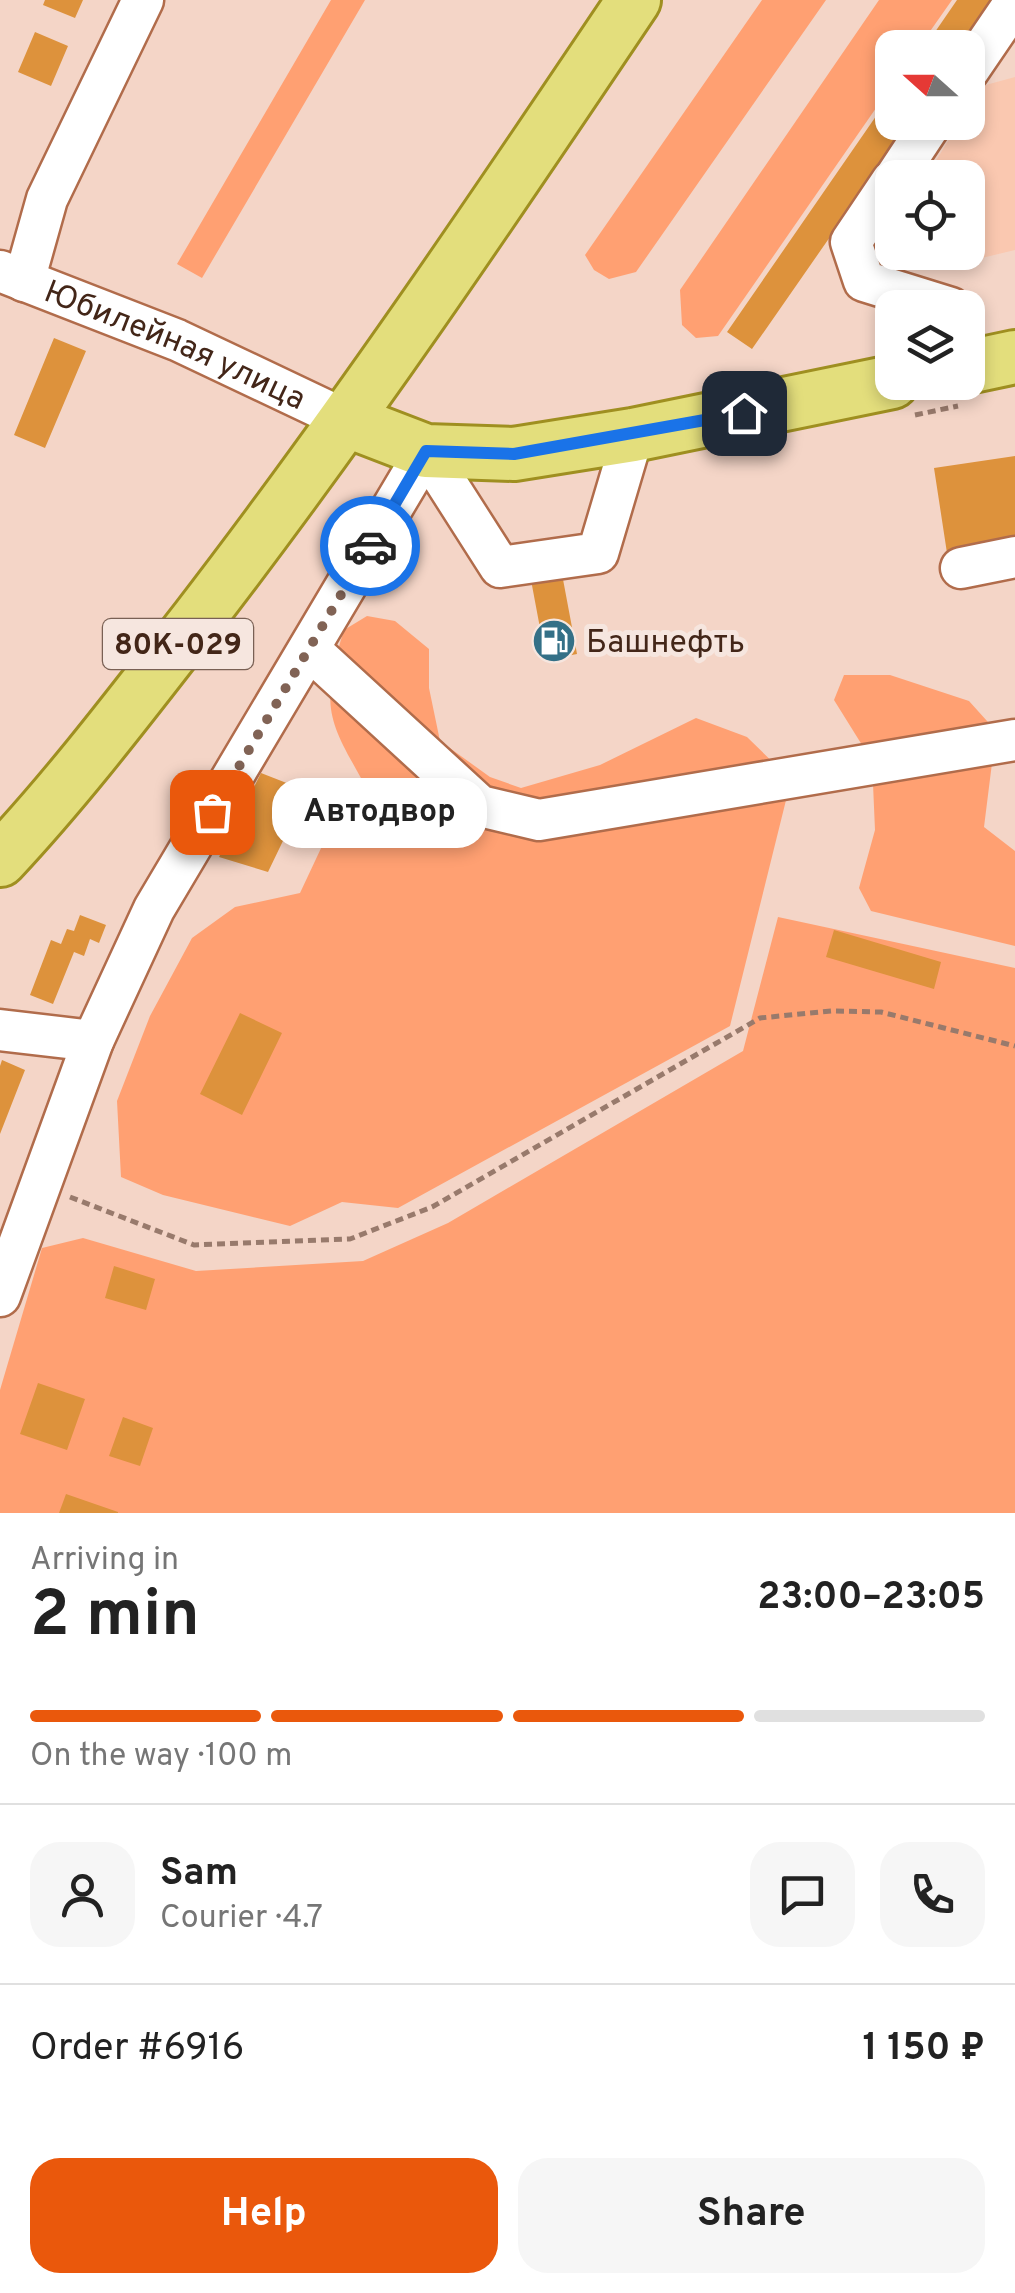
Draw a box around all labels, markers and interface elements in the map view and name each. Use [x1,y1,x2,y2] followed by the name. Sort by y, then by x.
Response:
[875,30,985,140] north arrow
[875,30,985,400] map controls
[875,160,985,270] button: locate
[38,273,311,421] street label: Юбилейная улица
[875,290,985,400] button: layers
[702,371,787,456] pin
[717,386,772,441] icon: home
[320,496,420,596] courier
[343,519,398,574] icon: car
[531,618,577,664] fuel station icon: Башнефть
[103,619,253,669] road number: 80К-029
[586,624,745,664] place label: Башнефть
[170,770,255,855] pin
[272,777,487,847] callout: Автодвор
[185,785,240,840] icon: bag
[303,793,456,833] text: Автодвор
[30,1541,179,1581] text: Arriving in
[757,1574,985,1623] text: 23:00–23:05
[30,1577,200,1659] text: 2 min
[30,1737,292,1777] text: On the way · 100 m
[30,1842,135,1947] button: person
[750,1842,855,1947] button: chat
[880,1842,985,1947] button: phone
[160,1850,238,1899] text: Sam
[160,1899,323,1939] text: Courier · 4.7
[30,2025,244,2074] text: Order #6916
[863,2025,985,2074] text: 1 150 ₽
[30,2158,498,2273] button: Help
[518,2158,985,2273] button: Share

